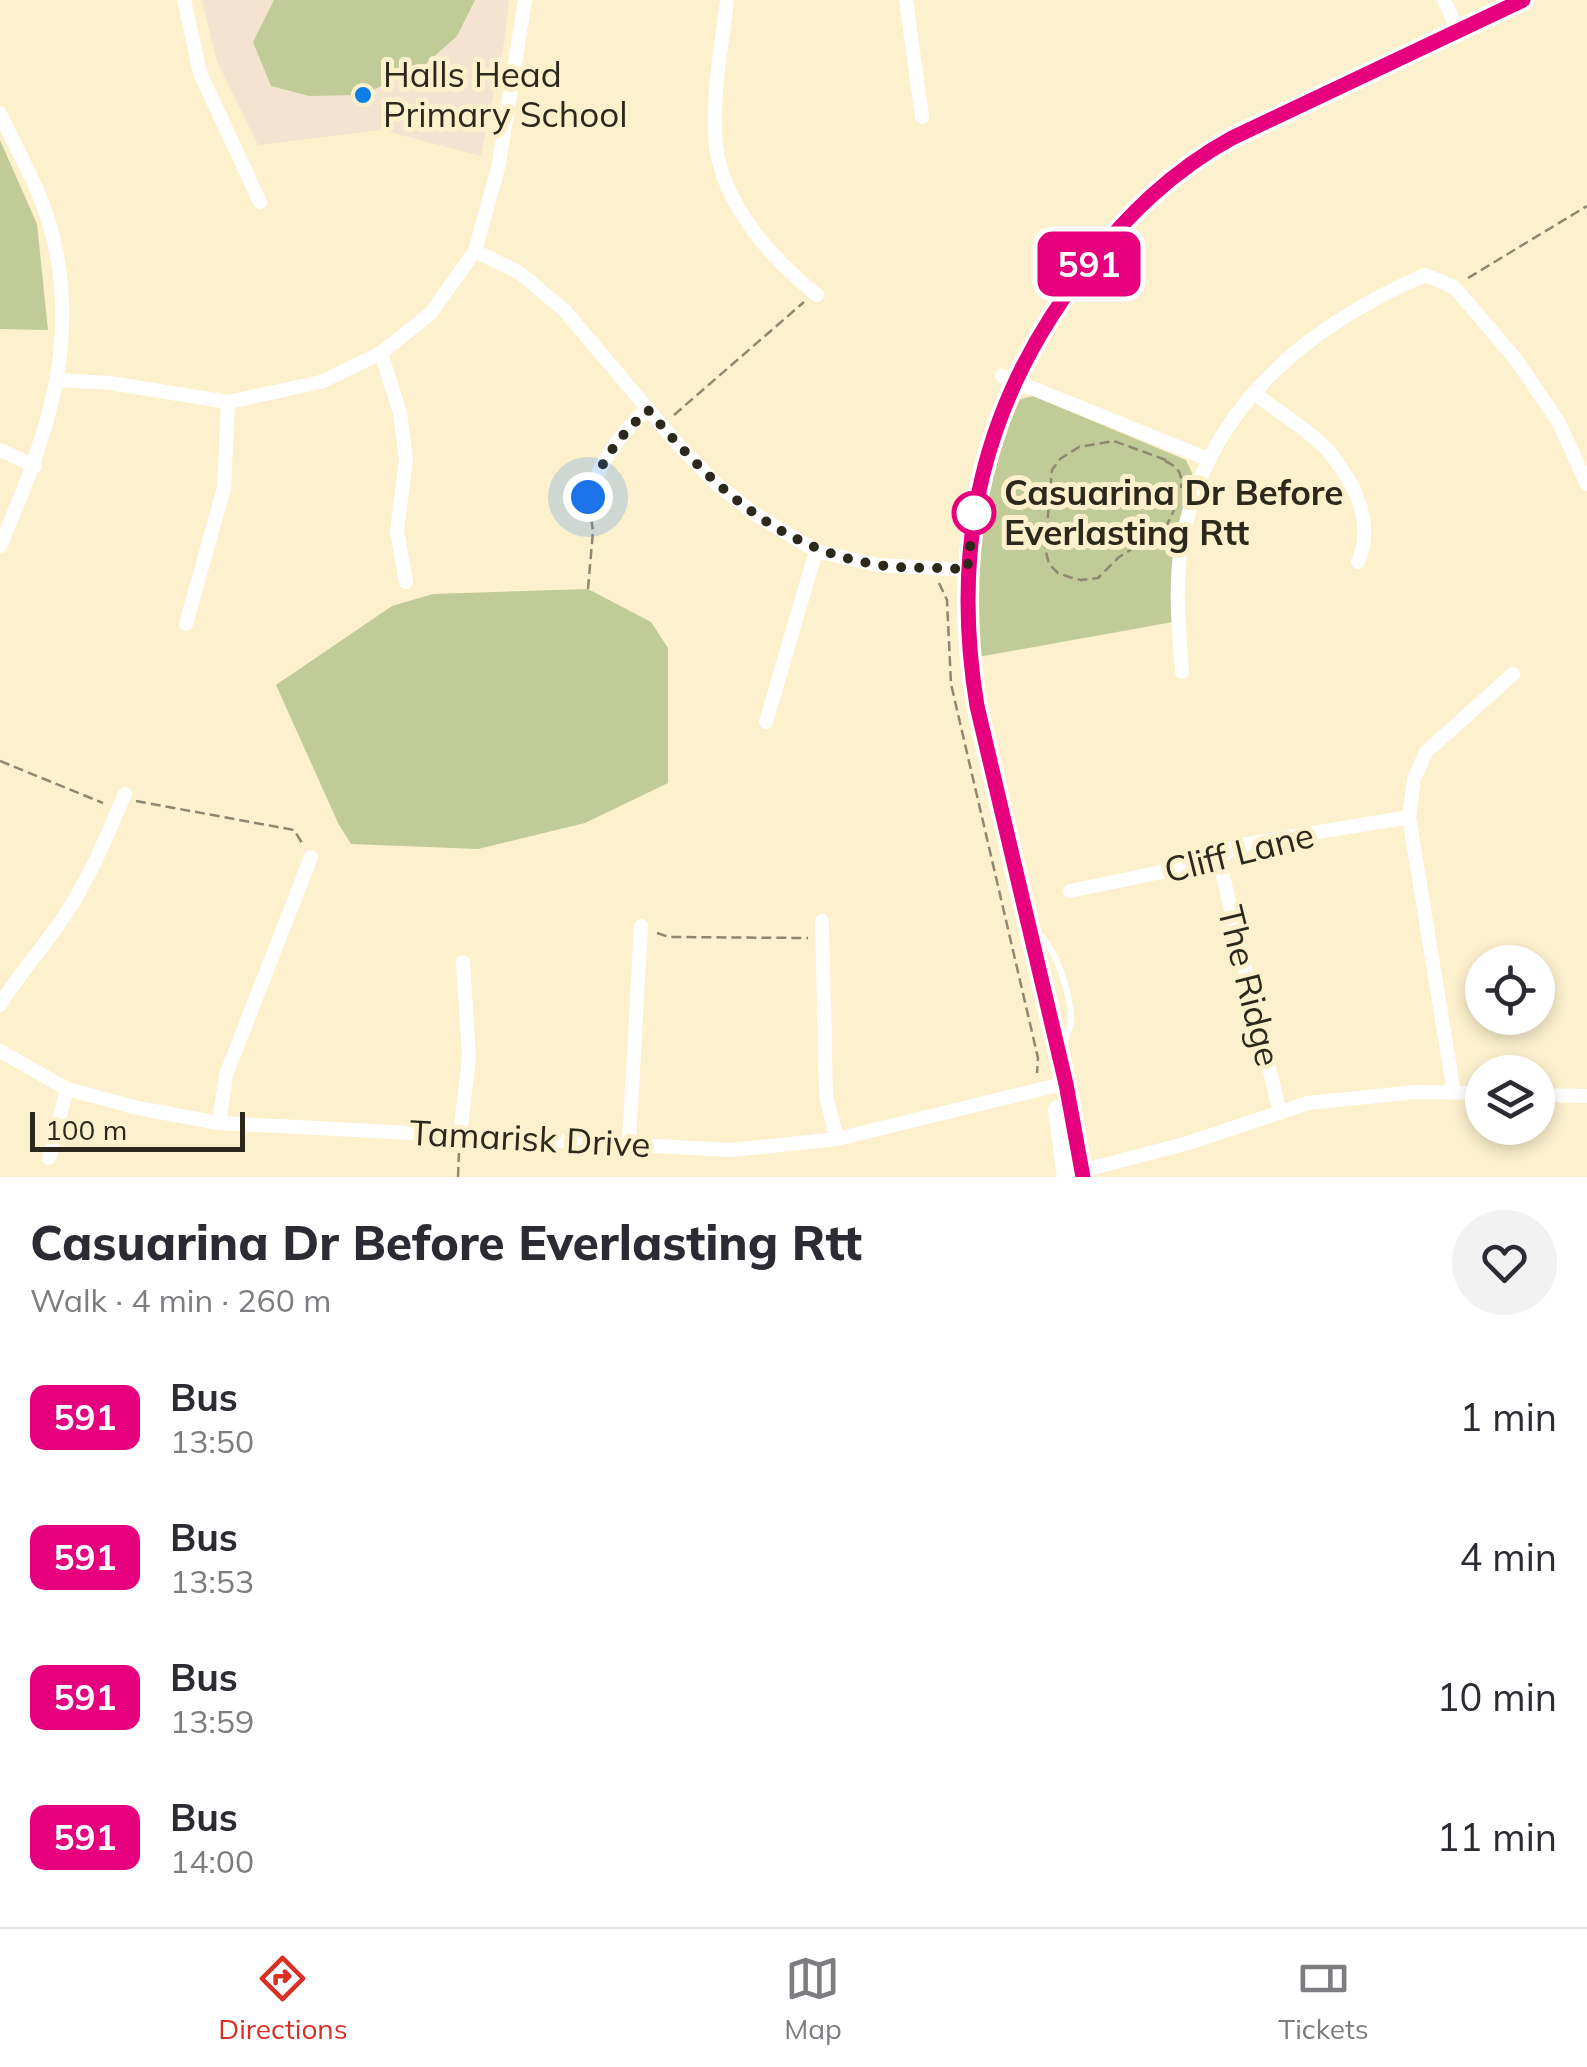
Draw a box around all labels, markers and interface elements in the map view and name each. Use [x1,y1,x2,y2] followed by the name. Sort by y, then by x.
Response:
[383,52,628,136] place label: Halls Head Primary School
[352,84,374,106] marker: Halls Head Primary School
[1032,232,1146,296] line badge: 591
[1057,242,1121,286] text: 591
[1004,470,1344,554] place label: Casuarina Dr Before Everlasting Rtt
[563,472,613,522] your location
[953,492,995,534] marker: Casuarina Dr Before Everlasting Rtt
[1159,812,1318,892] street label: Cliff Lane
[1209,901,1291,1070] street label: The Ridge
[1465,945,1555,1145] map controls
[1465,945,1555,1035] button: locate
[1465,1055,1555,1145] button: layers
[30,1107,245,1152] scale bar
[408,1110,652,1166] street label: Tamarisk Drive
[45,1112,127,1147] text: 100 m
[1452,1210,1557,1315] button: heart
[30,1212,862,1272] text: Casuarina Dr Before Everlasting Rtt
[30,1280,331,1320] text: Walk · 4 min · 260 m
[170,1373,238,1421] text: Bus
[1460,1393,1557,1441] text: 1 min
[53,1395,117,1439] text: 591
[170,1421,254,1461] text: 13:50
[170,1513,238,1561] text: Bus
[1460,1533,1557,1581] text: 4 min
[53,1535,117,1579] text: 591
[170,1561,254,1601] text: 13:53
[170,1653,238,1701] text: Bus
[1437,1673,1557,1721] text: 10 min
[53,1675,117,1719] text: 591
[170,1701,254,1741] text: 13:59
[170,1793,238,1841] text: Bus
[1437,1813,1557,1861] text: 11 min
[53,1815,117,1859] text: 591
[170,1841,254,1881] text: 14:00
[218,1951,348,2046] tab: Directions
[784,1951,842,2046] tab: Map
[1278,1951,1369,2046] tab: Tickets

